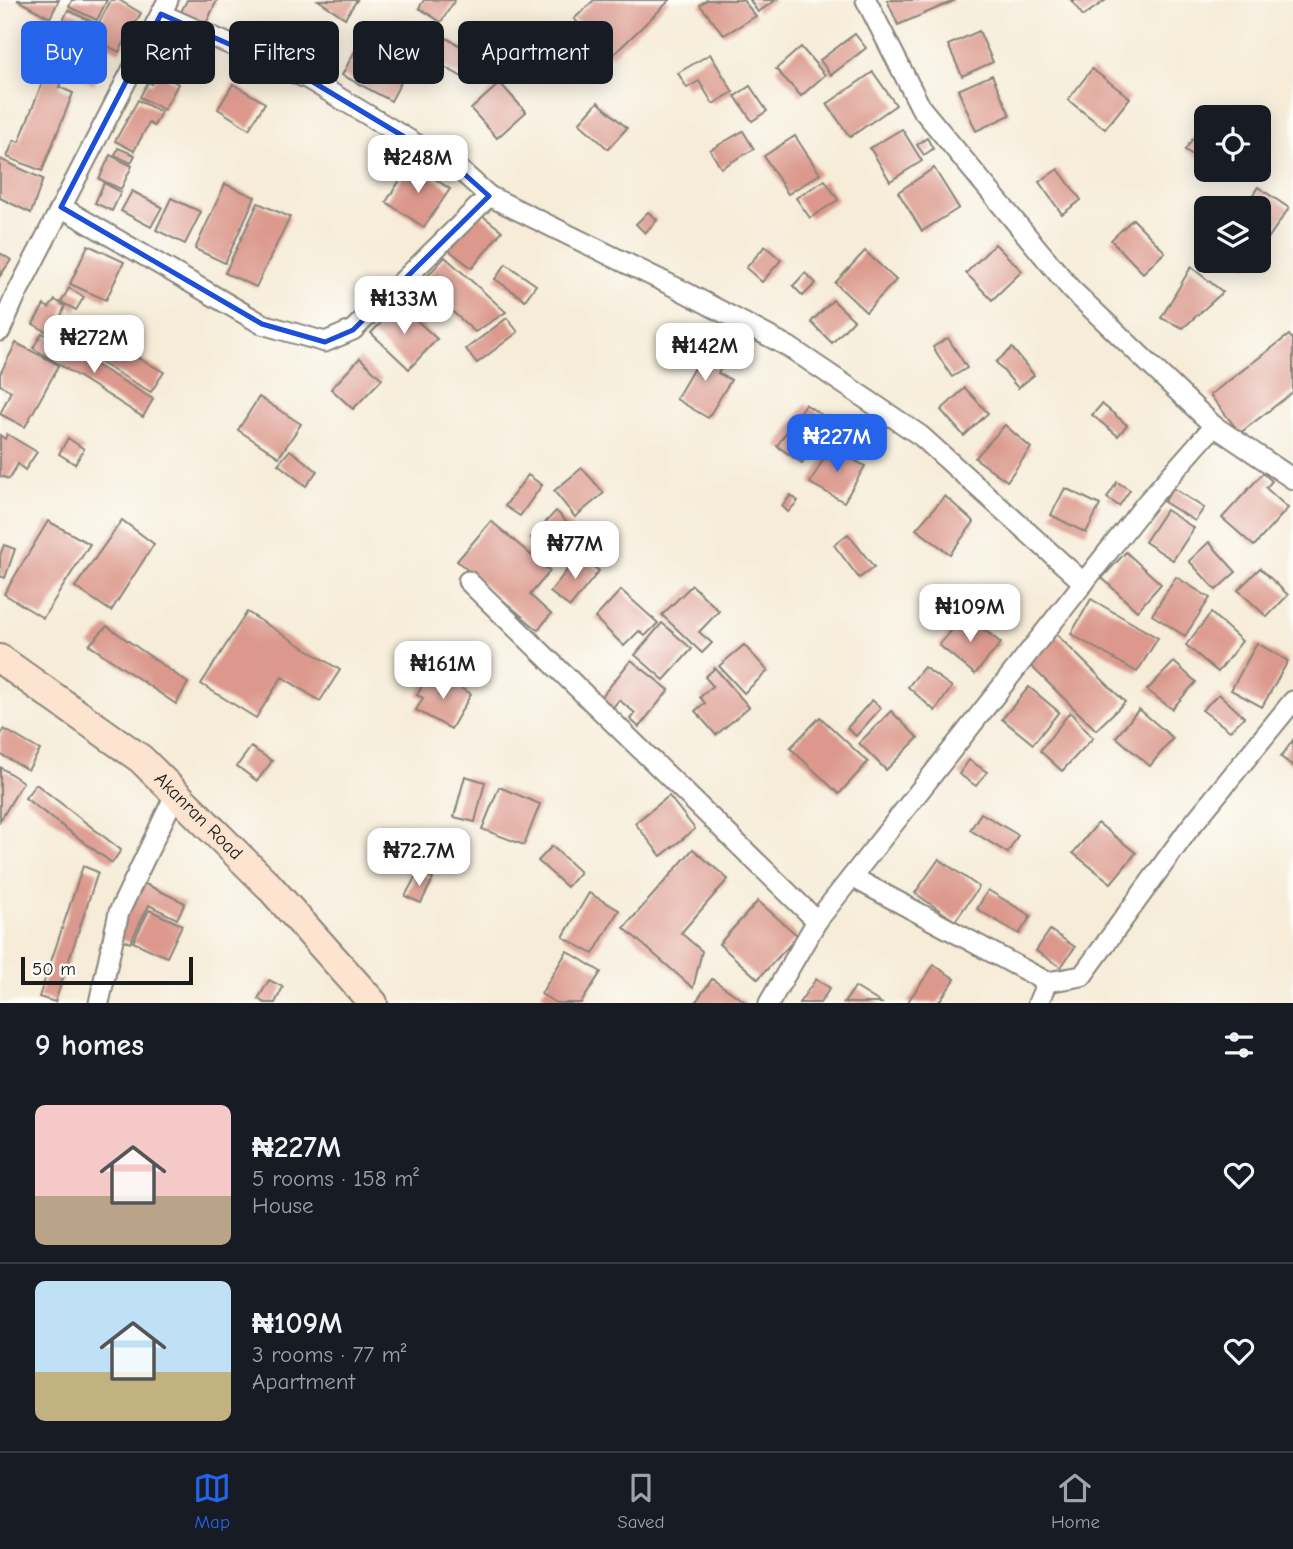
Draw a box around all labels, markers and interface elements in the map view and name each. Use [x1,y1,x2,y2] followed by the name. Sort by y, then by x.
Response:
[21,21,107,84] chip: Buy
[121,21,215,84] chip: Rent
[229,21,339,84] chip: Filters
[353,21,444,84] chip: New
[458,21,613,84] chip: Apartment
[1194,105,1271,273] map controls
[1194,105,1271,182] button: locate
[369,136,467,195] pin: ₦248M
[384,144,452,171] text: ₦248M
[1194,196,1271,273] button: layers
[355,276,453,336] pin: ₦133M
[371,285,437,312] text: ₦133M
[45,316,143,375] pin: ₦272M
[60,324,128,351] text: ₦272M
[656,324,754,383] pin: ₦142M
[672,332,738,359] text: ₦142M
[788,414,886,474] pin: ₦227M
[803,423,871,450] text: ₦227M
[534,522,616,581] pin: ₦77M
[547,530,603,557] text: ₦77M
[921,584,1019,644] pin: ₦109M
[935,593,1005,620] text: ₦109M
[394,642,492,701] pin: ₦161M
[410,650,476,677] text: ₦161M
[150,768,247,864] street label: Akanran Road
[362,828,476,888] pin: ₦72.7M
[383,837,455,864] text: ₦72.7M
[21,954,192,986] scale bar
[32,958,76,980] text: 50 m
[1220,1026,1258,1064] icon: filters
[35,1028,144,1063] text: 9 homes
[252,1130,341,1165] text: ₦227M
[91,1133,175,1217] icon: home
[1220,1156,1258,1194] icon: heart
[252,1165,419,1192] text: 5 rooms · 158 m²
[252,1192,314,1219] text: House
[252,1306,343,1341] text: ₦109M
[91,1309,175,1393] icon: home
[1220,1332,1258,1370] icon: heart
[252,1341,407,1368] text: 3 rooms · 77 m²
[252,1368,355,1395] text: Apartment
[193,1469,231,1533] tab: Map
[617,1469,665,1533] tab: Saved
[1051,1469,1100,1533] tab: Home

